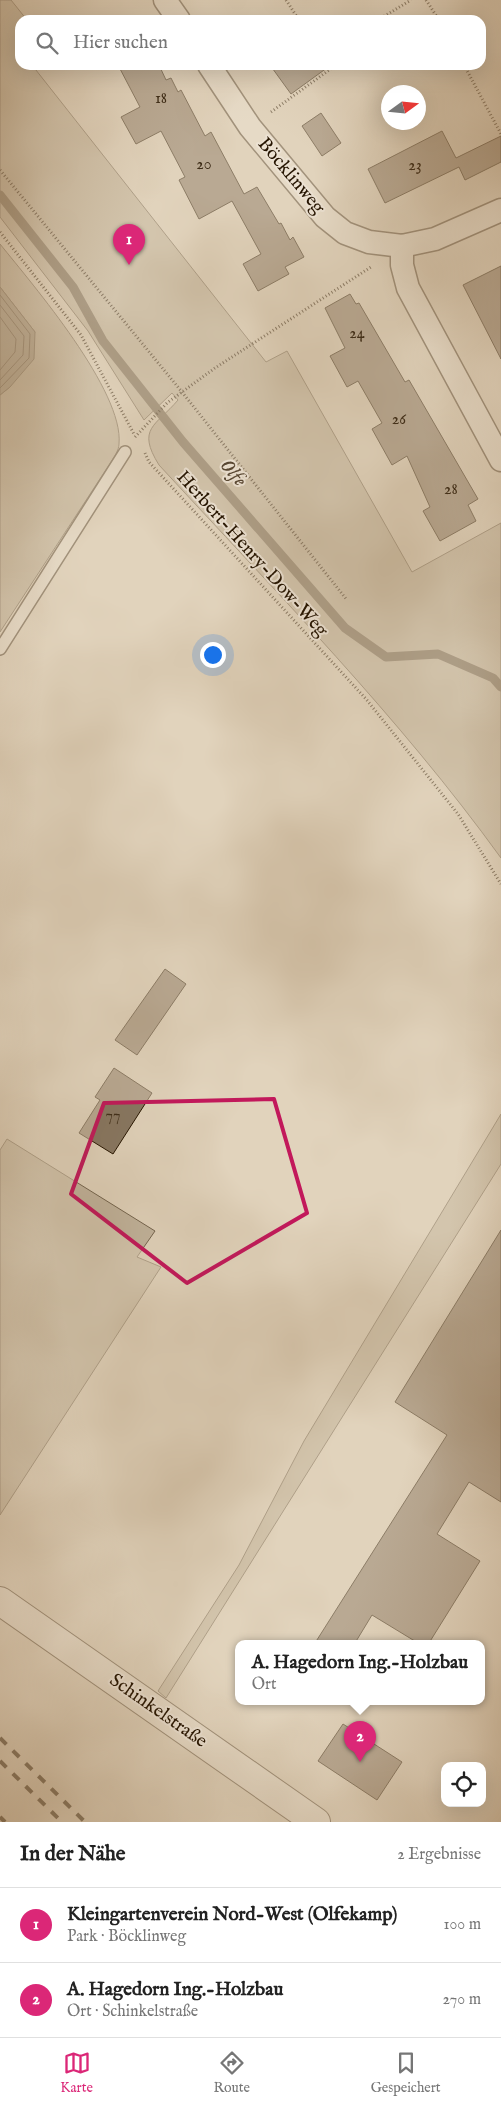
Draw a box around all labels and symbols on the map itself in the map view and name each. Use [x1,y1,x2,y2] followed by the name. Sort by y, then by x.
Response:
[381,85,426,130] north arrow
[155,89,167,109] house number: 18
[252,133,330,220] street label: Böcklinweg
[196,155,212,175] house number: 20
[408,156,422,176] house number: 23
[113,224,145,265] pin: 1
[349,324,365,344] house number: 24
[392,410,406,430] house number: 26
[214,454,252,492] water label: Olfe
[171,466,334,643] street label: Herbert-Henry-Dow-Weg
[444,480,458,500] house number: 28
[200,642,226,668] your location
[106,1106,120,1126] house number: 77
[104,1668,212,1754] street label: Schinkelstraße
[344,1721,376,1762] pin: 2

